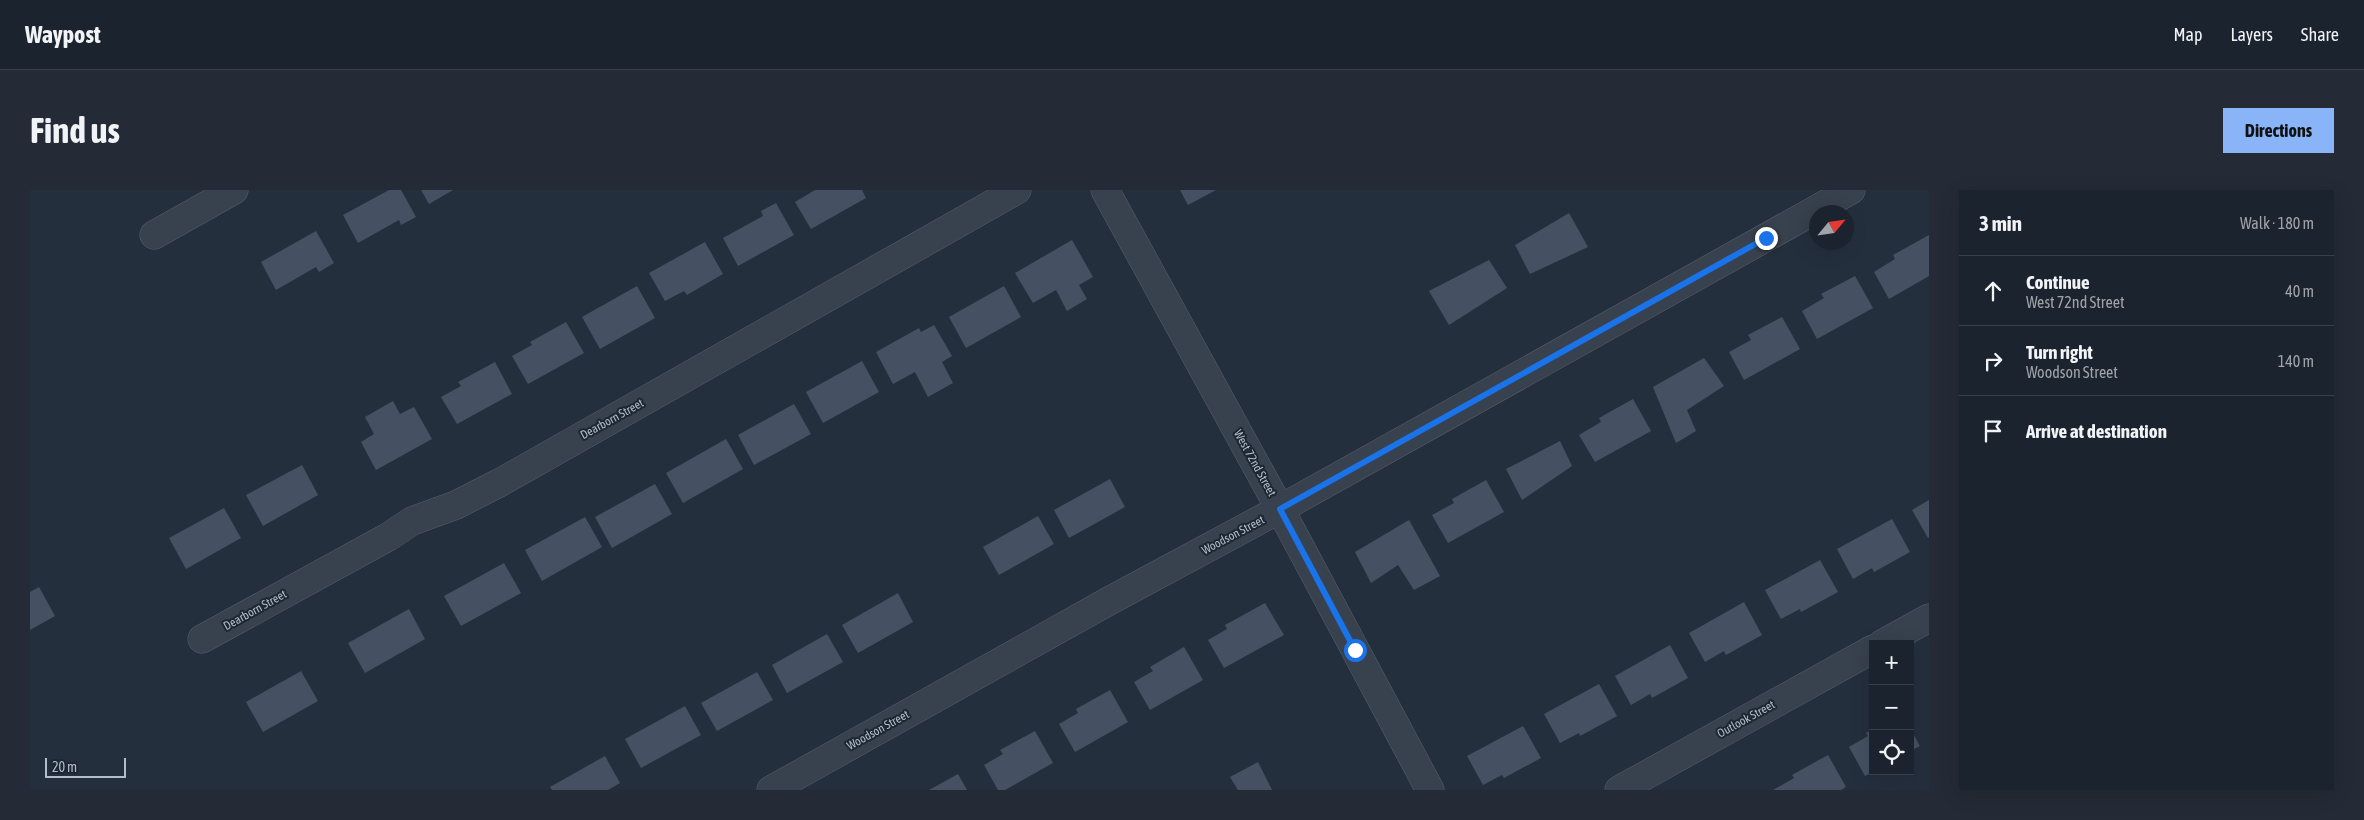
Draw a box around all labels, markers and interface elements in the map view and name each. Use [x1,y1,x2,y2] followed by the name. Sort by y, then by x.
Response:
[25,21,101,48] text: Waypost
[2173,24,2202,45] text: Map
[2230,24,2273,45] text: Layers
[2301,24,2339,45] text: Share
[2223,108,2334,153] button: Directions
[30,110,120,150] text: Find us
[1809,205,1854,250] north arrow
[1979,211,2022,235] text: 3 min
[2240,214,2314,232] text: Walk · 180 m
[1755,227,1778,250] route end
[2026,271,2090,293] text: Continue
[1979,277,2007,305] icon: ahead
[2285,282,2314,300] text: 40 m
[2026,293,2125,311] text: West 72nd Street
[2026,341,2093,363] text: Turn right
[1979,347,2007,375] icon: right
[2278,352,2314,370] text: 140 m
[2026,363,2118,381] text: Woodson Street
[578,396,646,442] street label: Dearborn Street
[1979,417,2007,445] icon: arrive
[2026,420,2167,442] text: Arrive at destination
[1231,427,1279,499] street label: West 72nd Street
[1199,512,1267,557] street label: Woodson Street
[221,587,289,633] street label: Dearborn Street
[1344,639,1367,662] route start
[1869,640,1914,775] map controls
[1869,640,1914,685] button: +
[1869,685,1914,730] button: −
[1715,697,1778,741] street label: Outlook Street
[844,707,912,753] street label: Woodson Street
[1869,730,1914,775] button: locate
[45,755,126,778] scale bar
[52,759,77,775] text: 20 m

